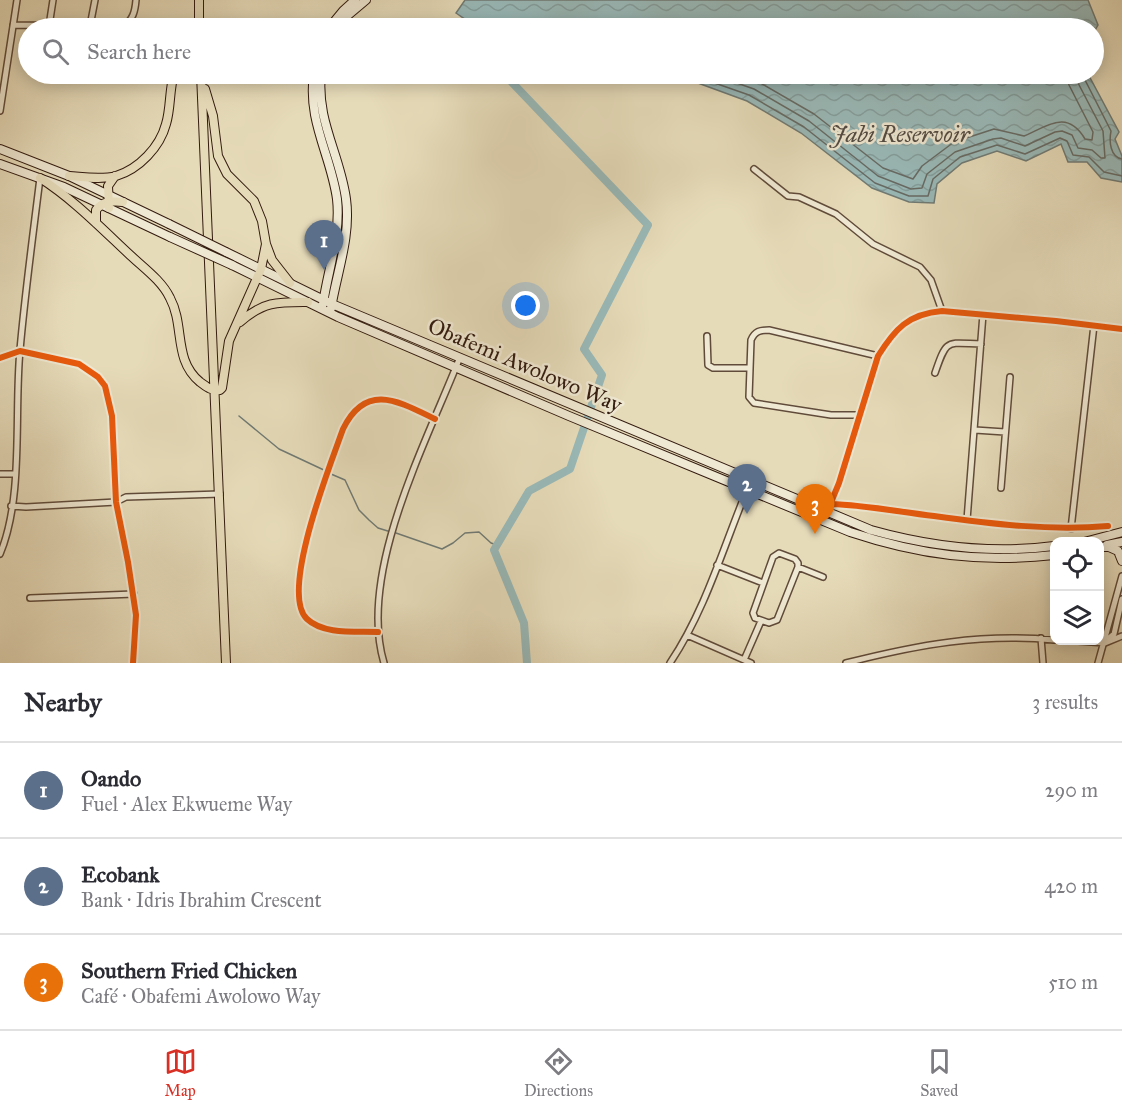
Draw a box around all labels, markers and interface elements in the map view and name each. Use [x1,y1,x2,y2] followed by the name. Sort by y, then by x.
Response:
[18,18,1104,84] search box
[39,35,72,68] icon: search
[87,38,191,65] text: Search here
[828,119,972,149] water label: Jabi Reservoir
[304,220,344,270] pin: 1
[511,291,540,320] your location
[424,312,627,418] street label: Obafemi Awolowo Way
[728,464,766,514] pin: 2
[796,484,834,534] pin: 3
[1050,537,1104,645] map controls
[1050,537,1104,591] button: locate
[1050,591,1104,645] button: layers
[24,686,102,718] text: Nearby
[1032,690,1098,714] text: 3 results
[81,765,141,792] text: Oando
[40,778,47,802] text: 1
[1045,778,1098,802] text: 290 m
[81,792,292,816] text: Fuel · Alex Ekwueme Way
[81,861,159,888] text: Ecobank
[39,874,48,898] text: 2
[1044,874,1098,898] text: 420 m
[81,888,322,912] text: Bank · Idris Ibrahim Crescent
[81,957,297,984] text: Southern Fried Chicken
[40,970,48,994] text: 3
[1048,970,1098,994] text: 510 m
[81,984,320,1008] text: Café · Obafemi Awolowo Way
[164,1045,197,1100] tab: Map
[524,1045,593,1100] tab: Directions
[920,1045,958,1100] tab: Saved

